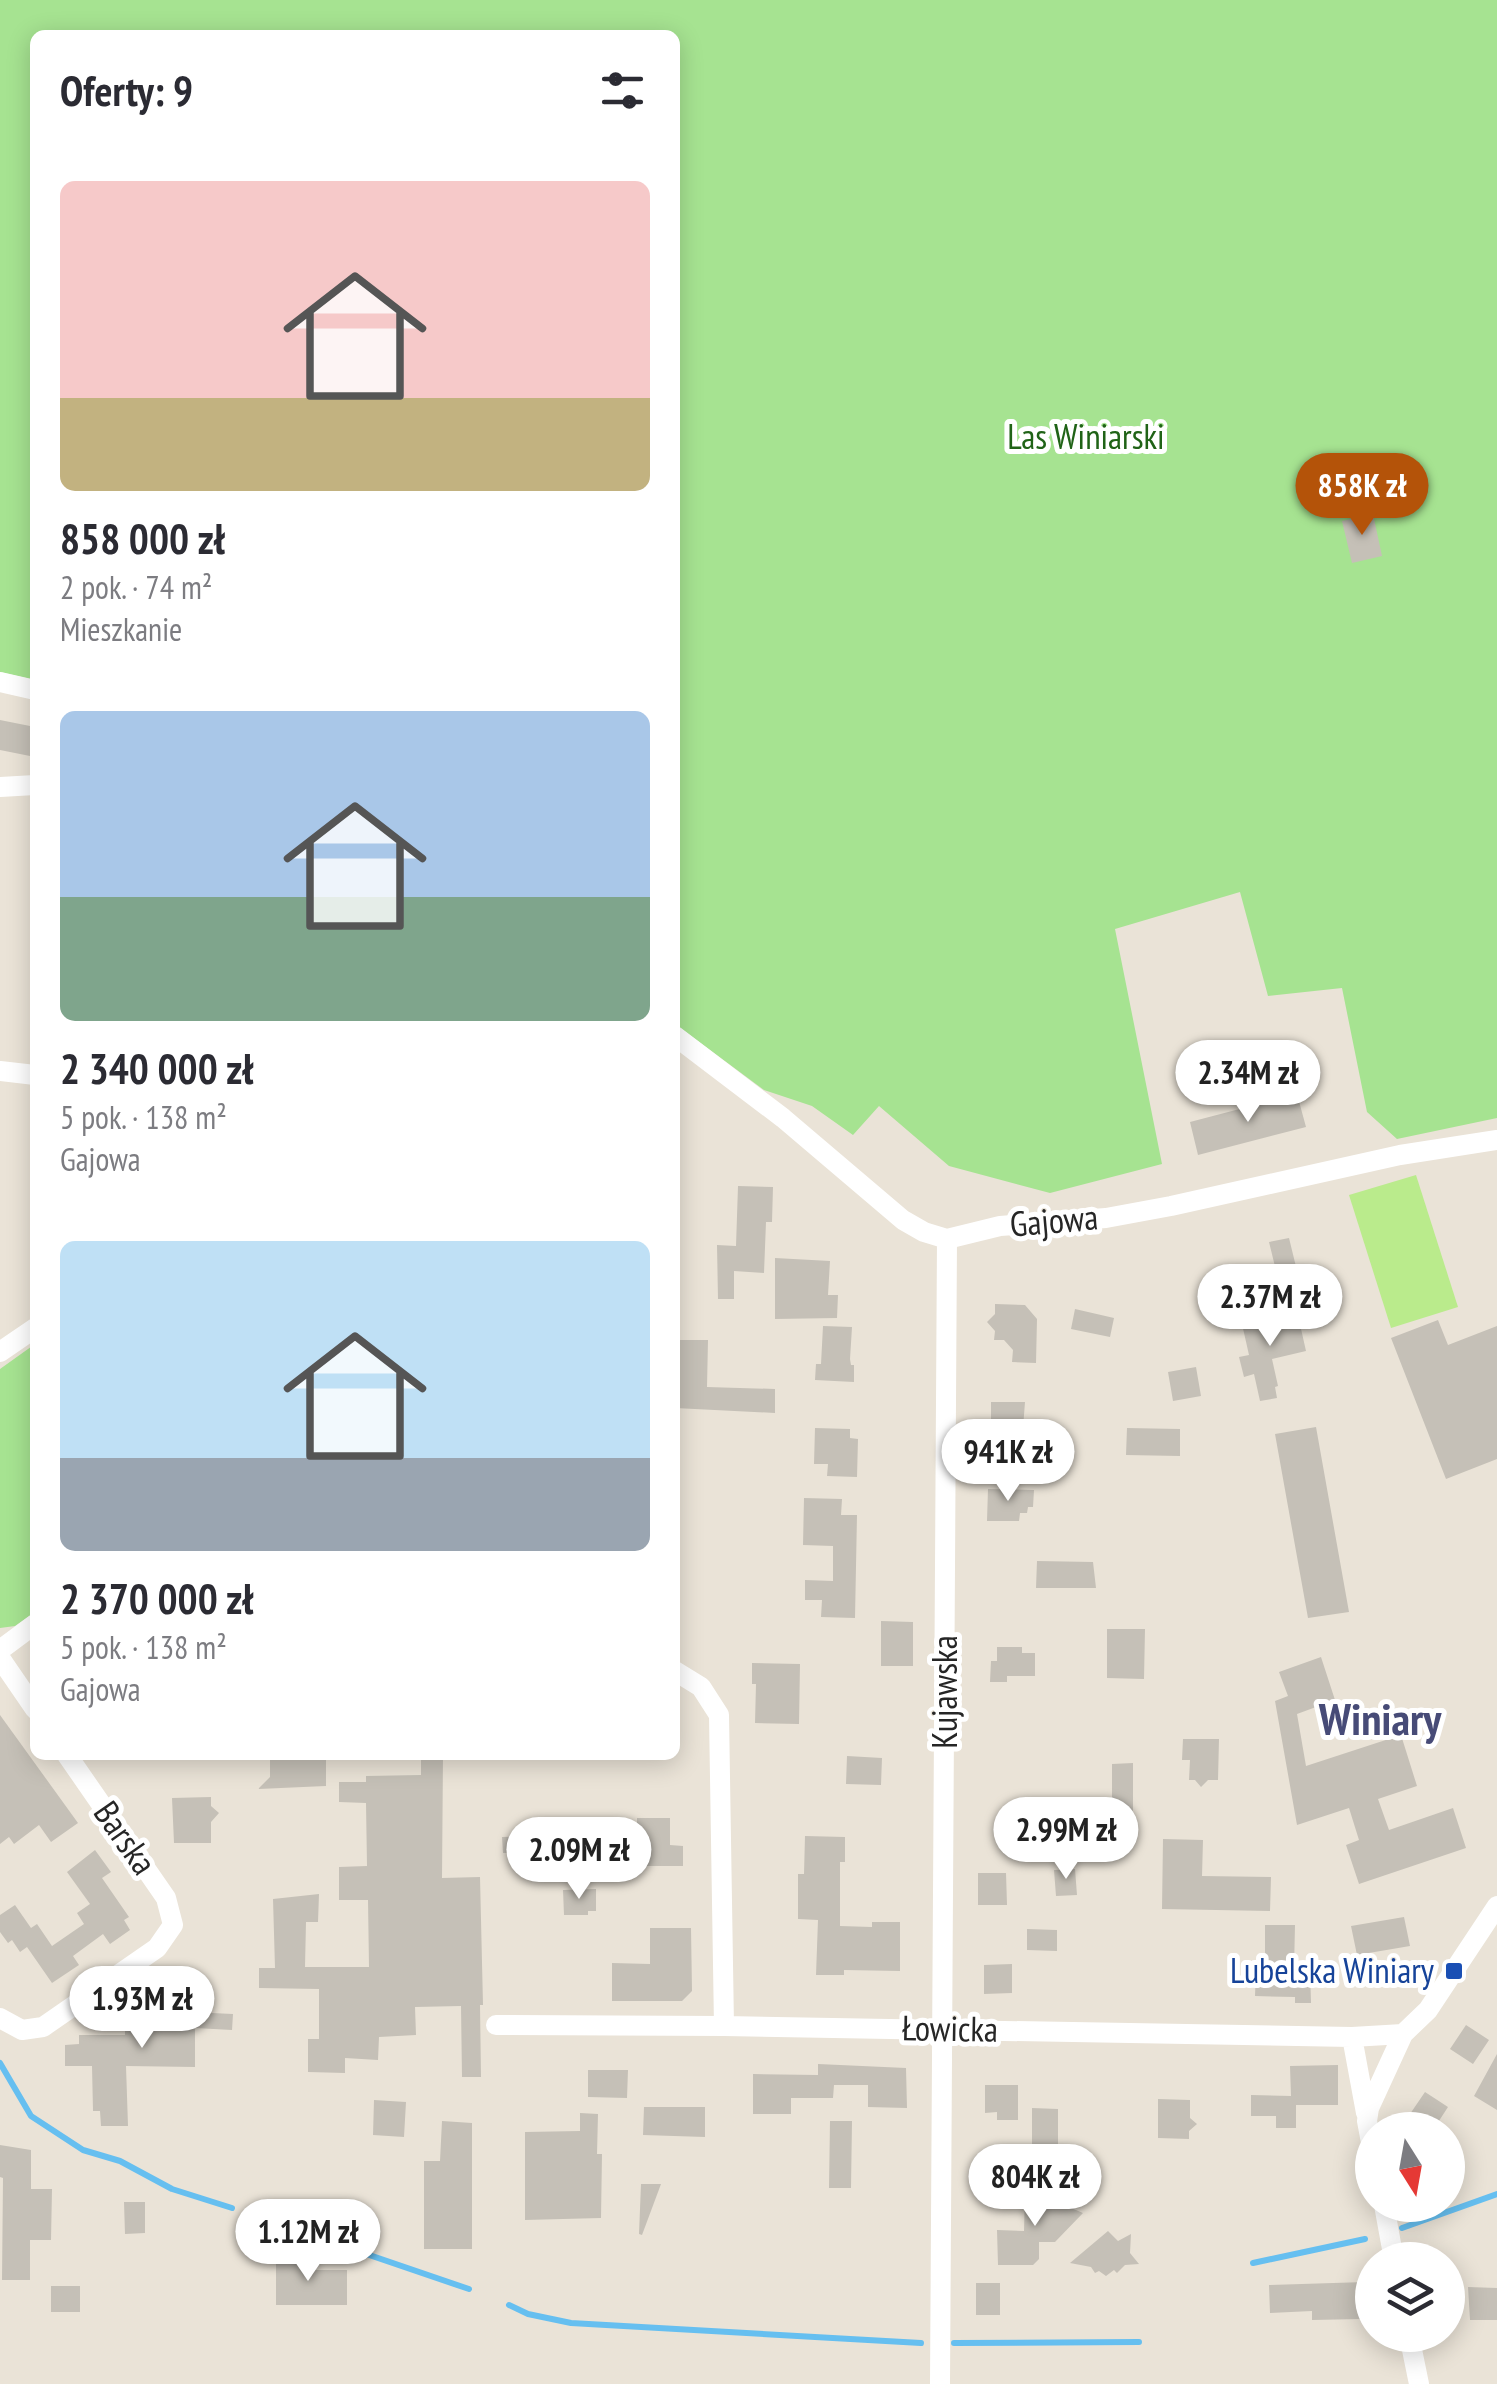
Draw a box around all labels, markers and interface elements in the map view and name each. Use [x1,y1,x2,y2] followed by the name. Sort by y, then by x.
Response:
[60,63,193,118] text: Oferty: 9
[595,63,650,118] icon: filters
[265,246,445,426] icon: home
[1007,413,1165,459] park label: Las Winiarski
[1270,453,1454,538] pin: 858K zł
[1318,464,1407,506] text: 858K zł
[60,511,225,566] text: 858 000 zł
[60,566,212,608] text: 2 pok. · 74 m²
[60,608,182,650] text: Mieszkanie
[265,776,445,956] icon: home
[1145,1040,1351,1125] pin: 2.34M zł
[60,1041,254,1096] text: 2 340 000 zł
[1197,1051,1299,1093] text: 2.34M zł
[60,1096,227,1138] text: 5 pok. · 138 m²
[60,1138,141,1180] text: Gajowa
[1008,1193,1100,1247] street label: Gajowa
[1167,1264,1373,1349] pin: 2.37M zł
[1219,1275,1321,1317] text: 2.37M zł
[265,1306,445,1486] icon: home
[916,1419,1100,1504] pin: 941K zł
[964,1430,1053,1472] text: 941K zł
[60,1571,254,1626] text: 2 370 000 zł
[60,1626,227,1668] text: 5 pok. · 138 m²
[921,1635,967,1749] street label: Kujawska
[60,1668,141,1710] text: Gajowa
[1318,1689,1442,1747] district label: Winiary
[84,1792,167,1883] street label: Barska
[963,1797,1169,1882] pin: 2.99M zł
[1015,1808,1117,1850] text: 2.99M zł
[476,1817,682,1902] pin: 2.09M zł
[528,1828,630,1870] text: 2.09M zł
[1230,1947,1435,1993] place label: Lubelska Winiary
[1443,1960,1465,1982] marker: Lubelska Winiary
[39,1966,245,2051] pin: 1.93M zł
[91,1977,193,2019] text: 1.93M zł
[902,2004,999,2052] street label: Łowicka
[1355,2112,1465,2222] north arrow
[1355,2112,1465,2352] map controls
[943,2144,1127,2229] pin: 804K zł
[991,2155,1080,2197] text: 804K zł
[205,2199,411,2284] pin: 1.12M zł
[257,2210,359,2252] text: 1.12M zł
[1355,2242,1465,2352] button: layers

